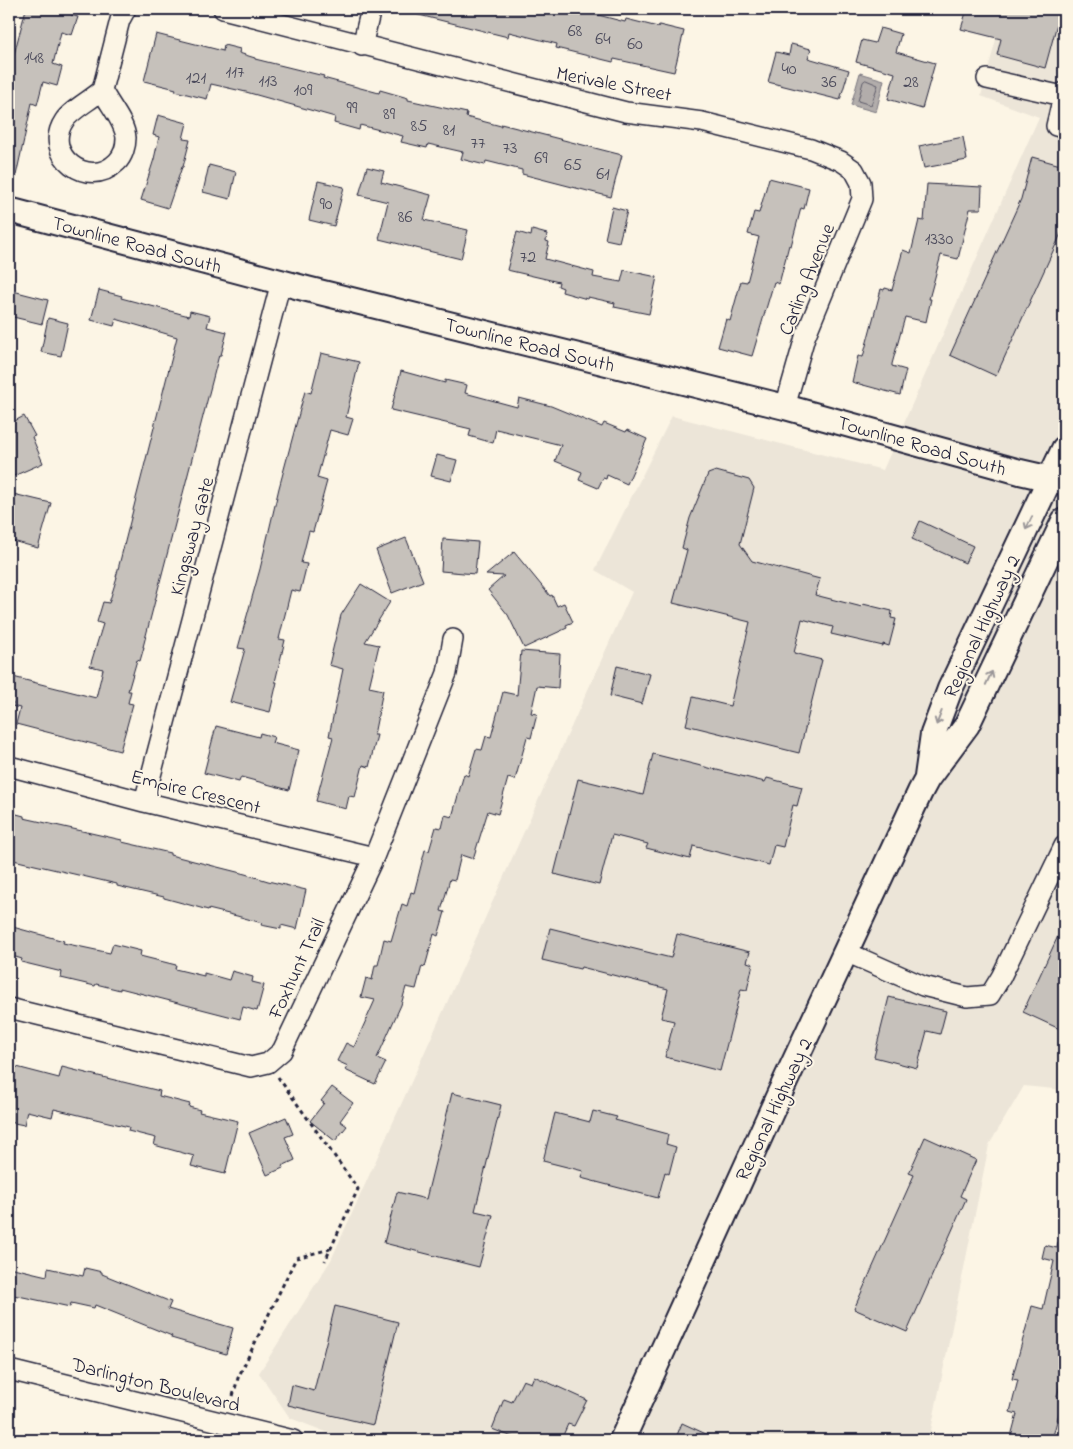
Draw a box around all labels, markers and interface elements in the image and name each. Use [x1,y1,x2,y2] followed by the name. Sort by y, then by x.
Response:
[568,19,583,45] house number: 68
[595,27,611,53] house number: 64
[627,32,643,58] house number: 60
[24,46,44,72] house number: 148
[781,57,797,83] house number: 40
[226,60,245,86] house number: 117
[553,60,674,111] street label: Merivale Street
[186,66,206,92] house number: 121
[259,69,277,95] house number: 113
[821,70,837,96] house number: 36
[903,70,919,96] house number: 28
[294,78,313,104] house number: 109
[347,96,358,122] house number: 99
[383,102,396,128] house number: 89
[410,114,428,140] house number: 85
[443,118,456,144] house number: 81
[471,131,486,157] house number: 77
[503,136,517,162] house number: 73
[534,146,548,172] house number: 69
[564,153,582,179] house number: 65
[596,162,610,188] house number: 61
[319,192,333,218] house number: 90
[398,205,412,231] house number: 86
[48,210,224,283] street label: Townline Road South
[773,219,845,341] street label: Carling Avenue
[925,227,953,253] house number: 1330
[520,245,536,271] house number: 72
[441,311,617,382] street label: Townline Road South
[834,409,1009,485] street label: Townline Road South
[164,474,224,599] street label: Kingsway Gate
[1024,515,1033,530] one-way arrow
[937,551,1030,704] street label: Regional Highway 2
[985,671,995,686] one-way arrow
[934,710,944,725] one-way arrow
[127,763,264,824] street label: Empire Crescent
[262,914,334,1025] street label: Foxhunt Trail
[729,1034,822,1187] street label: Regional Highway 2
[67,1351,243,1422] street label: Darlington Boulevard

